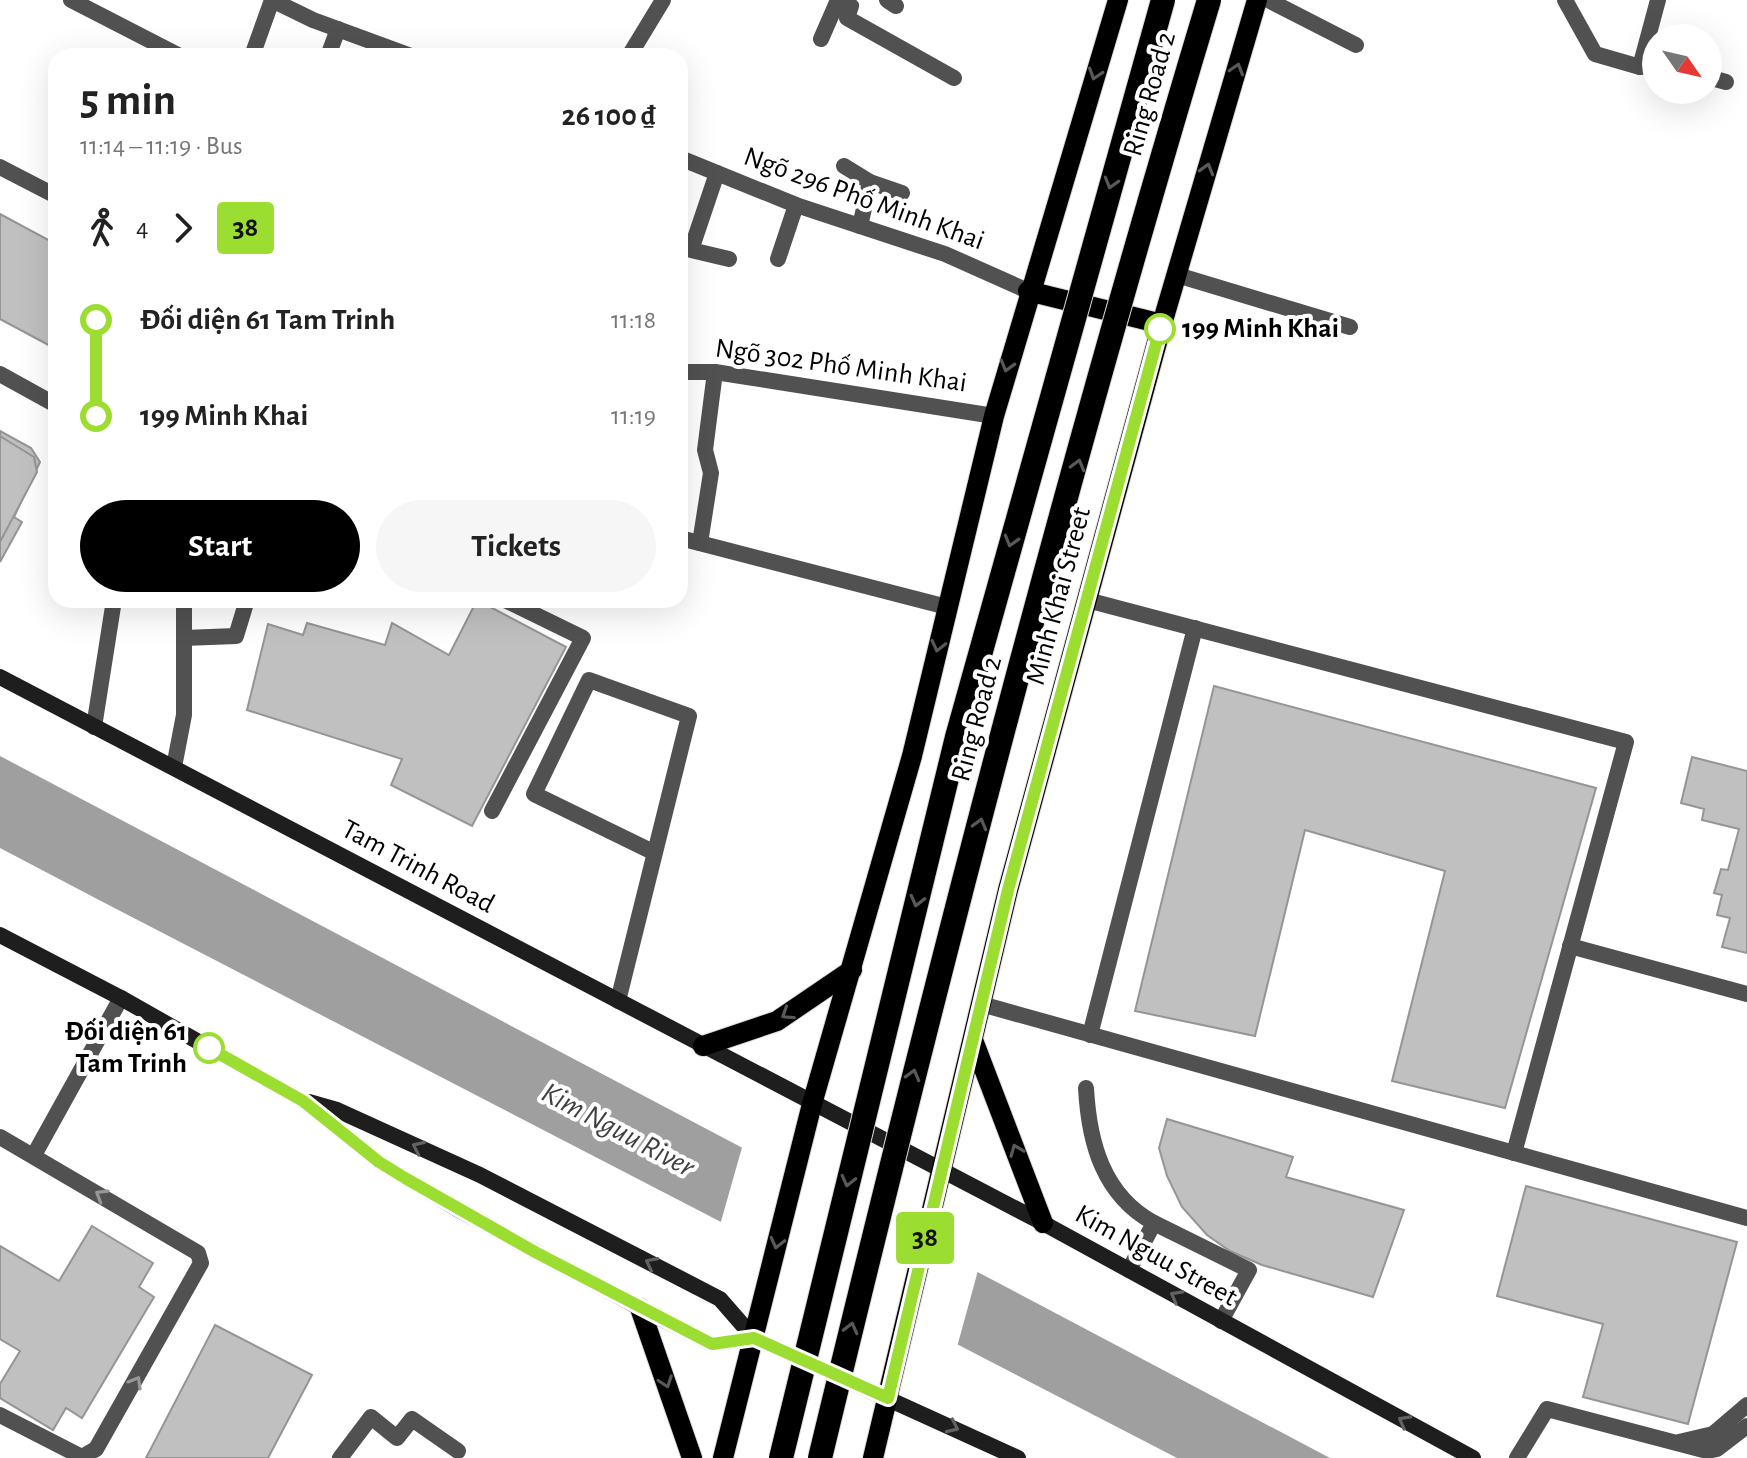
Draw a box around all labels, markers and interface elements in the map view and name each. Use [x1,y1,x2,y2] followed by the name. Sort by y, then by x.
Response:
[1642,24,1722,104] north arrow
[1642,24,1722,104] map controls
[1119,29,1181,159] street label: Ring Road 2
[1228,63,1244,76] one-way arrow
[1088,67,1104,81] one-way arrow
[80,79,176,123] text: 5 min
[562,101,656,131] text: 26 100 ₫
[80,133,243,159] text: 11:14 – 11:19 · Bus
[740,142,988,256] street label: Ngõ 296 Phố Minh Khai
[1198,162,1214,176] one-way arrow
[1104,175,1120,189] one-way arrow
[80,206,124,250] icon: walk
[161,206,205,250] icon: forward
[233,214,258,242] text: 38
[136,215,149,241] text: 4
[140,305,395,335] text: Đối diện 61 Tam Trinh
[611,307,656,333] text: 11:18
[1145,314,1175,344] marker: 199 Minh Khai
[1182,315,1339,343] place label: 199 Minh Khai
[713,334,969,398] street label: Ngõ 302 Phố Minh Khai
[1000,359,1017,373] one-way arrow
[140,401,308,431] text: 199 Minh Khai
[611,403,656,429] text: 11:19
[1068,459,1085,473] one-way arrow
[80,500,360,592] button: Start
[376,500,656,592] button: Tickets
[1022,504,1096,688] street label: Minh Khai Street
[1004,534,1021,548] one-way arrow
[930,638,947,652] one-way arrow
[947,654,1007,784] street label: Ring Road 2
[337,815,499,919] street label: Tam Trinh Road
[971,818,987,832] one-way arrow
[909,894,926,907] one-way arrow
[781,1004,796,1019] one-way arrow
[65,1017,187,1078] place label: Đối diện 61 Tam Trinh
[194,1033,224,1063] marker: Đối diện 61 Tam Trinh
[903,1069,920,1083] one-way arrow
[537,1077,700,1183] water label: Kim Nguu River
[412,1141,426,1157] one-way arrow
[1010,1144,1026,1158] one-way arrow
[841,1173,858,1187] one-way arrow
[95,1189,110,1205] one-way arrow
[1070,1200,1242,1312] street label: Kim Nguu Street
[889,1212,961,1264] line badge: 38
[912,1224,938,1252] text: 38
[770,1236,787,1249] one-way arrow
[644,1257,659,1273] one-way arrow
[1170,1290,1185,1306] one-way arrow
[842,1321,859,1335] one-way arrow
[657,1374,673,1388] one-way arrow
[126,1376,141,1391] one-way arrow
[1398,1415,1412,1430] one-way arrow
[945,1418,959,1434] one-way arrow

